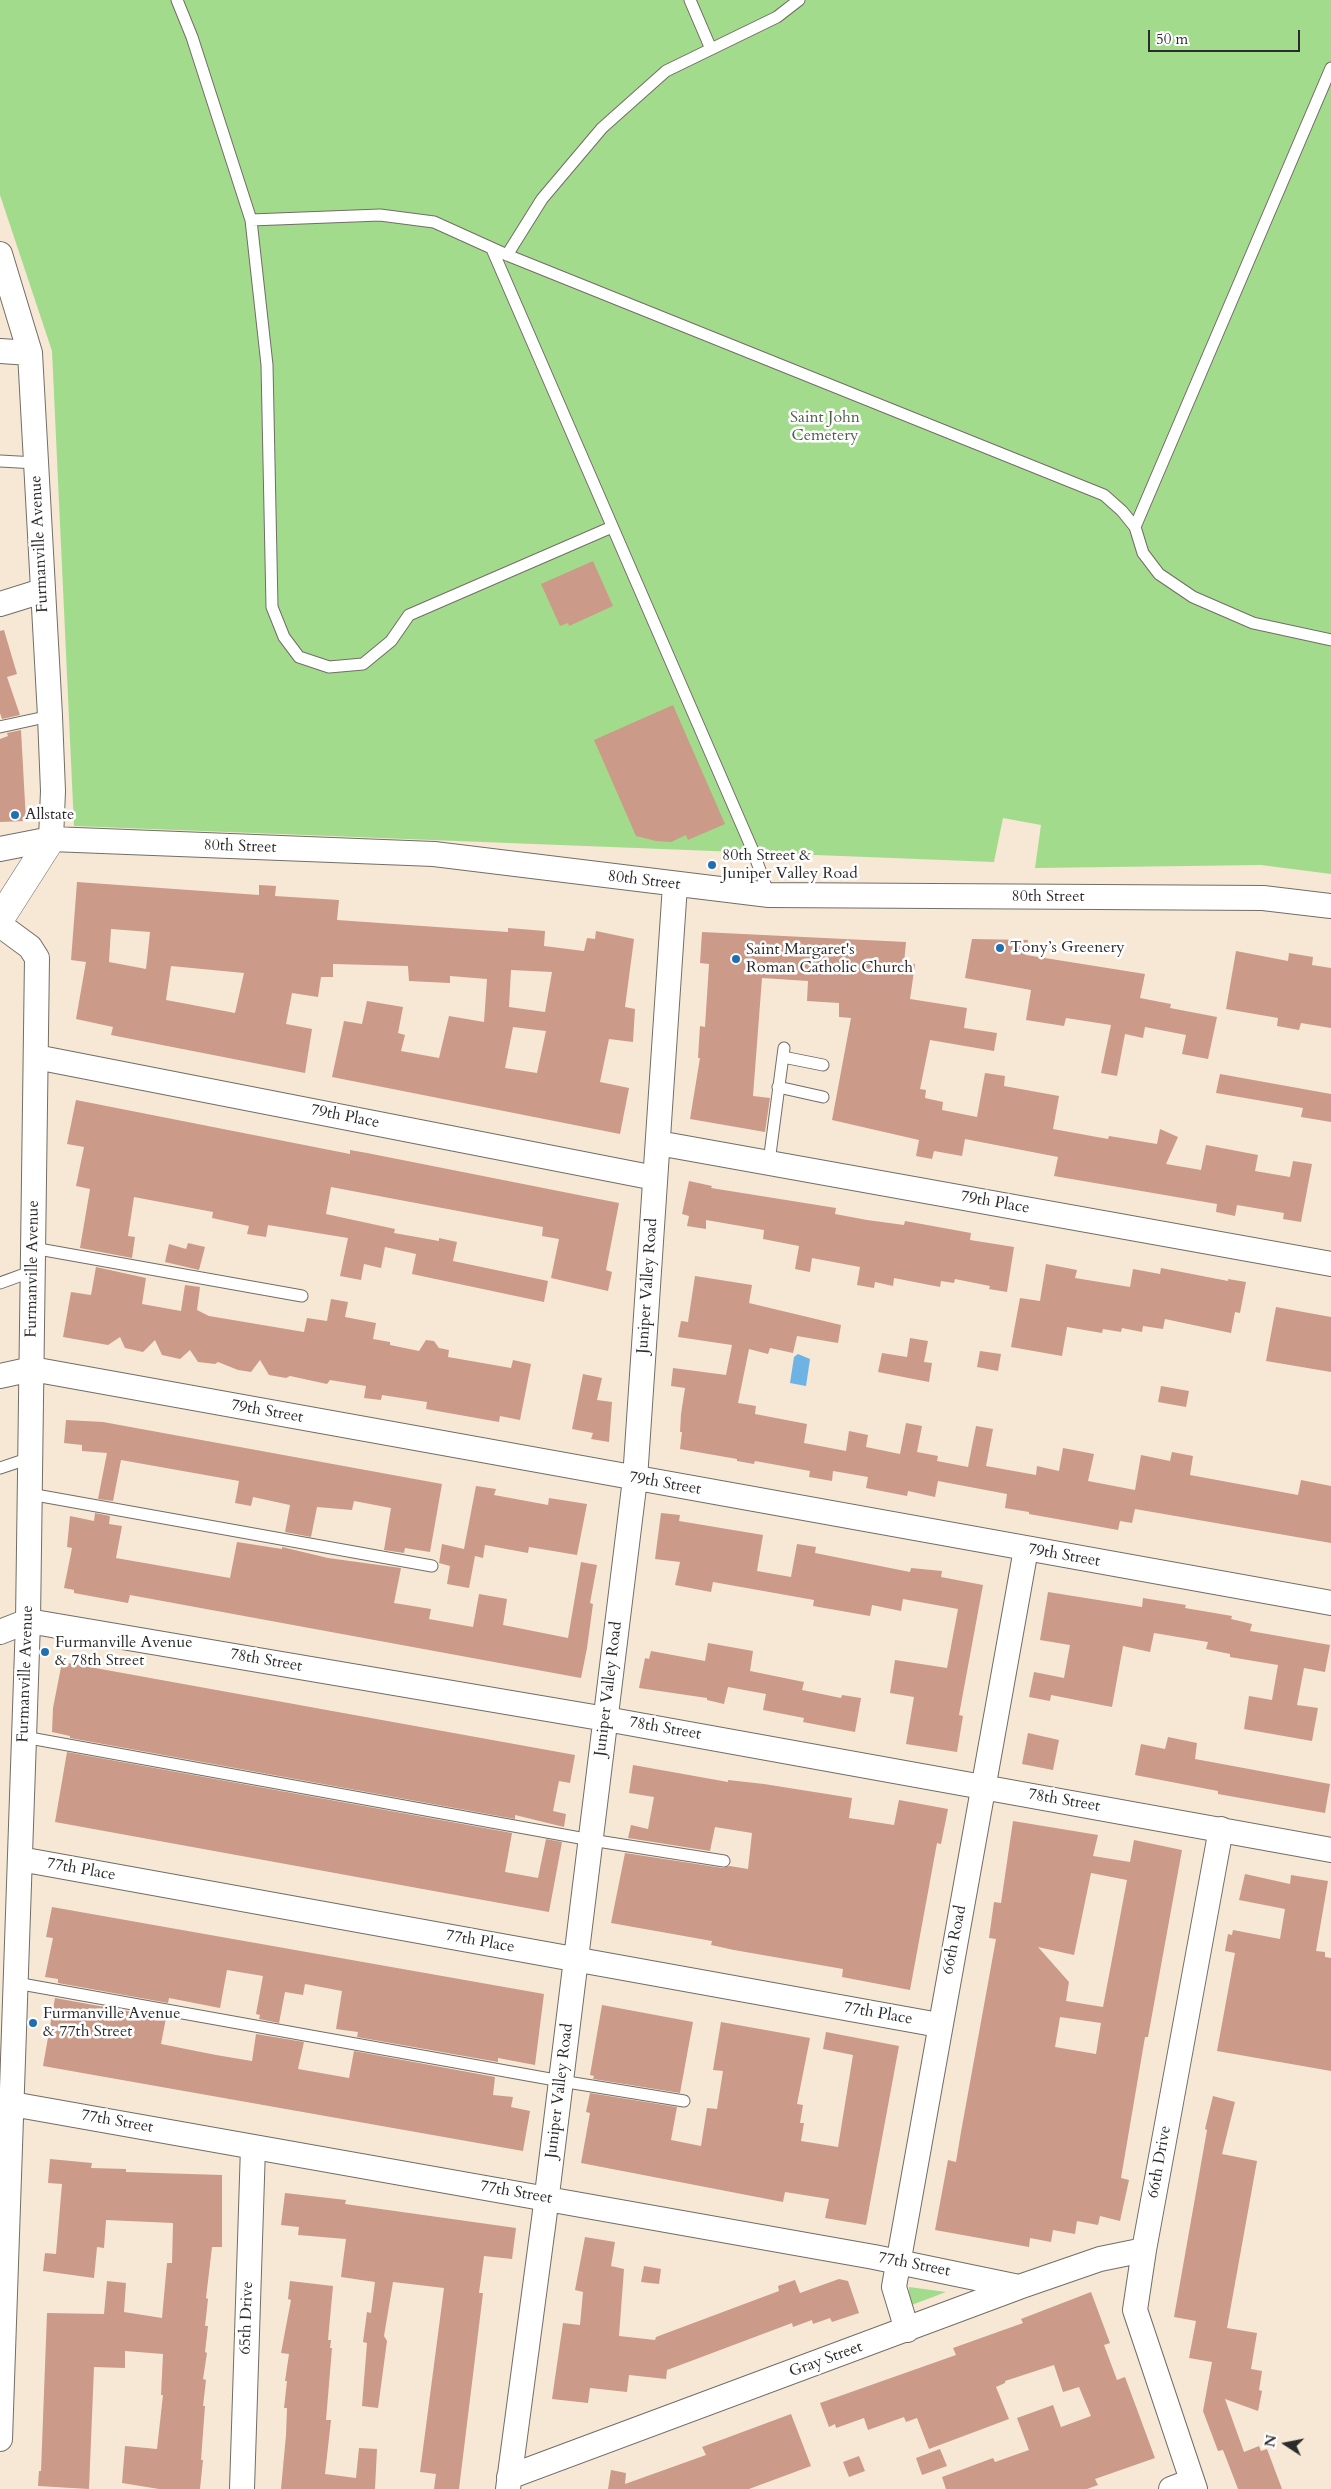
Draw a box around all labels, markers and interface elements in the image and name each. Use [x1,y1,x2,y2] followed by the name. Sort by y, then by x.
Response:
[1151,20,1304,52] scale bar
[1156,29,1188,49] text: 50 m
[790,408,860,446] park label: Saint John Cemetery
[27,475,53,613] street label: Furmanville Avenue
[25,805,74,825] place label: Allstate
[9,809,21,821] marker: Allstate
[203,836,277,858] street label: 80th Street
[722,846,858,884] place label: 80th Street & Juniper Valley Road
[706,859,718,871] marker: 80th Street & Juniper Valley Road
[607,867,681,895] street label: 80th Street
[1011,887,1085,907] street label: 80th Street
[1010,938,1125,958] place label: Tony’s Greenery
[746,940,913,978] place label: Saint Margaret's Roman Catholic Church
[994,942,1006,954] marker: Tony’s Greenery
[730,953,742,965] marker: Saint Margaret's Roman Catholic Church
[309,1101,381,1133] street label: 79th Place
[959,1188,1031,1218] street label: 79th Place
[22,1200,44,1338] street label: Furmanville Avenue
[634,1218,662,1354] street label: Juniper Valley Road
[229,1396,305,1428] street label: 79th Street
[627,1468,703,1500] street label: 79th Street
[1026,1540,1102,1572] street label: 79th Street
[14,1605,38,1743] street label: Furmanville Avenue
[591,1620,627,1758] street label: Juniper Valley Road
[55,1633,192,1671] place label: Furmanville Avenue & 78th Street
[228,1645,304,1677] street label: 78th Street
[39,1646,51,1658] marker: Furmanville Avenue & 78th Street
[627,1713,703,1745] street label: 78th Street
[1026,1785,1102,1817] street label: 78th Street
[45,1855,117,1885] street label: 77th Place
[939,1904,971,1976] street label: 66th Road
[444,1927,516,1957] street label: 77th Place
[842,1999,914,2029] street label: 77th Place
[43,2004,180,2042] place label: Furmanville Avenue & 77th Street
[27,2017,39,2029] marker: Furmanville Avenue & 77th Street
[542,2022,578,2160] street label: Juniper Valley Road
[79,2106,155,2138] street label: 77th Street
[1144,2124,1176,2200] street label: 66th Drive
[478,2177,554,2209] street label: 77th Street
[876,2249,952,2281] street label: 77th Street
[236,2281,258,2355] street label: 65th Drive
[787,2338,865,2382] street label: Gray Street
[1261,2419,1311,2469] north arrow
[1260,2433,1281,2449] text: N

